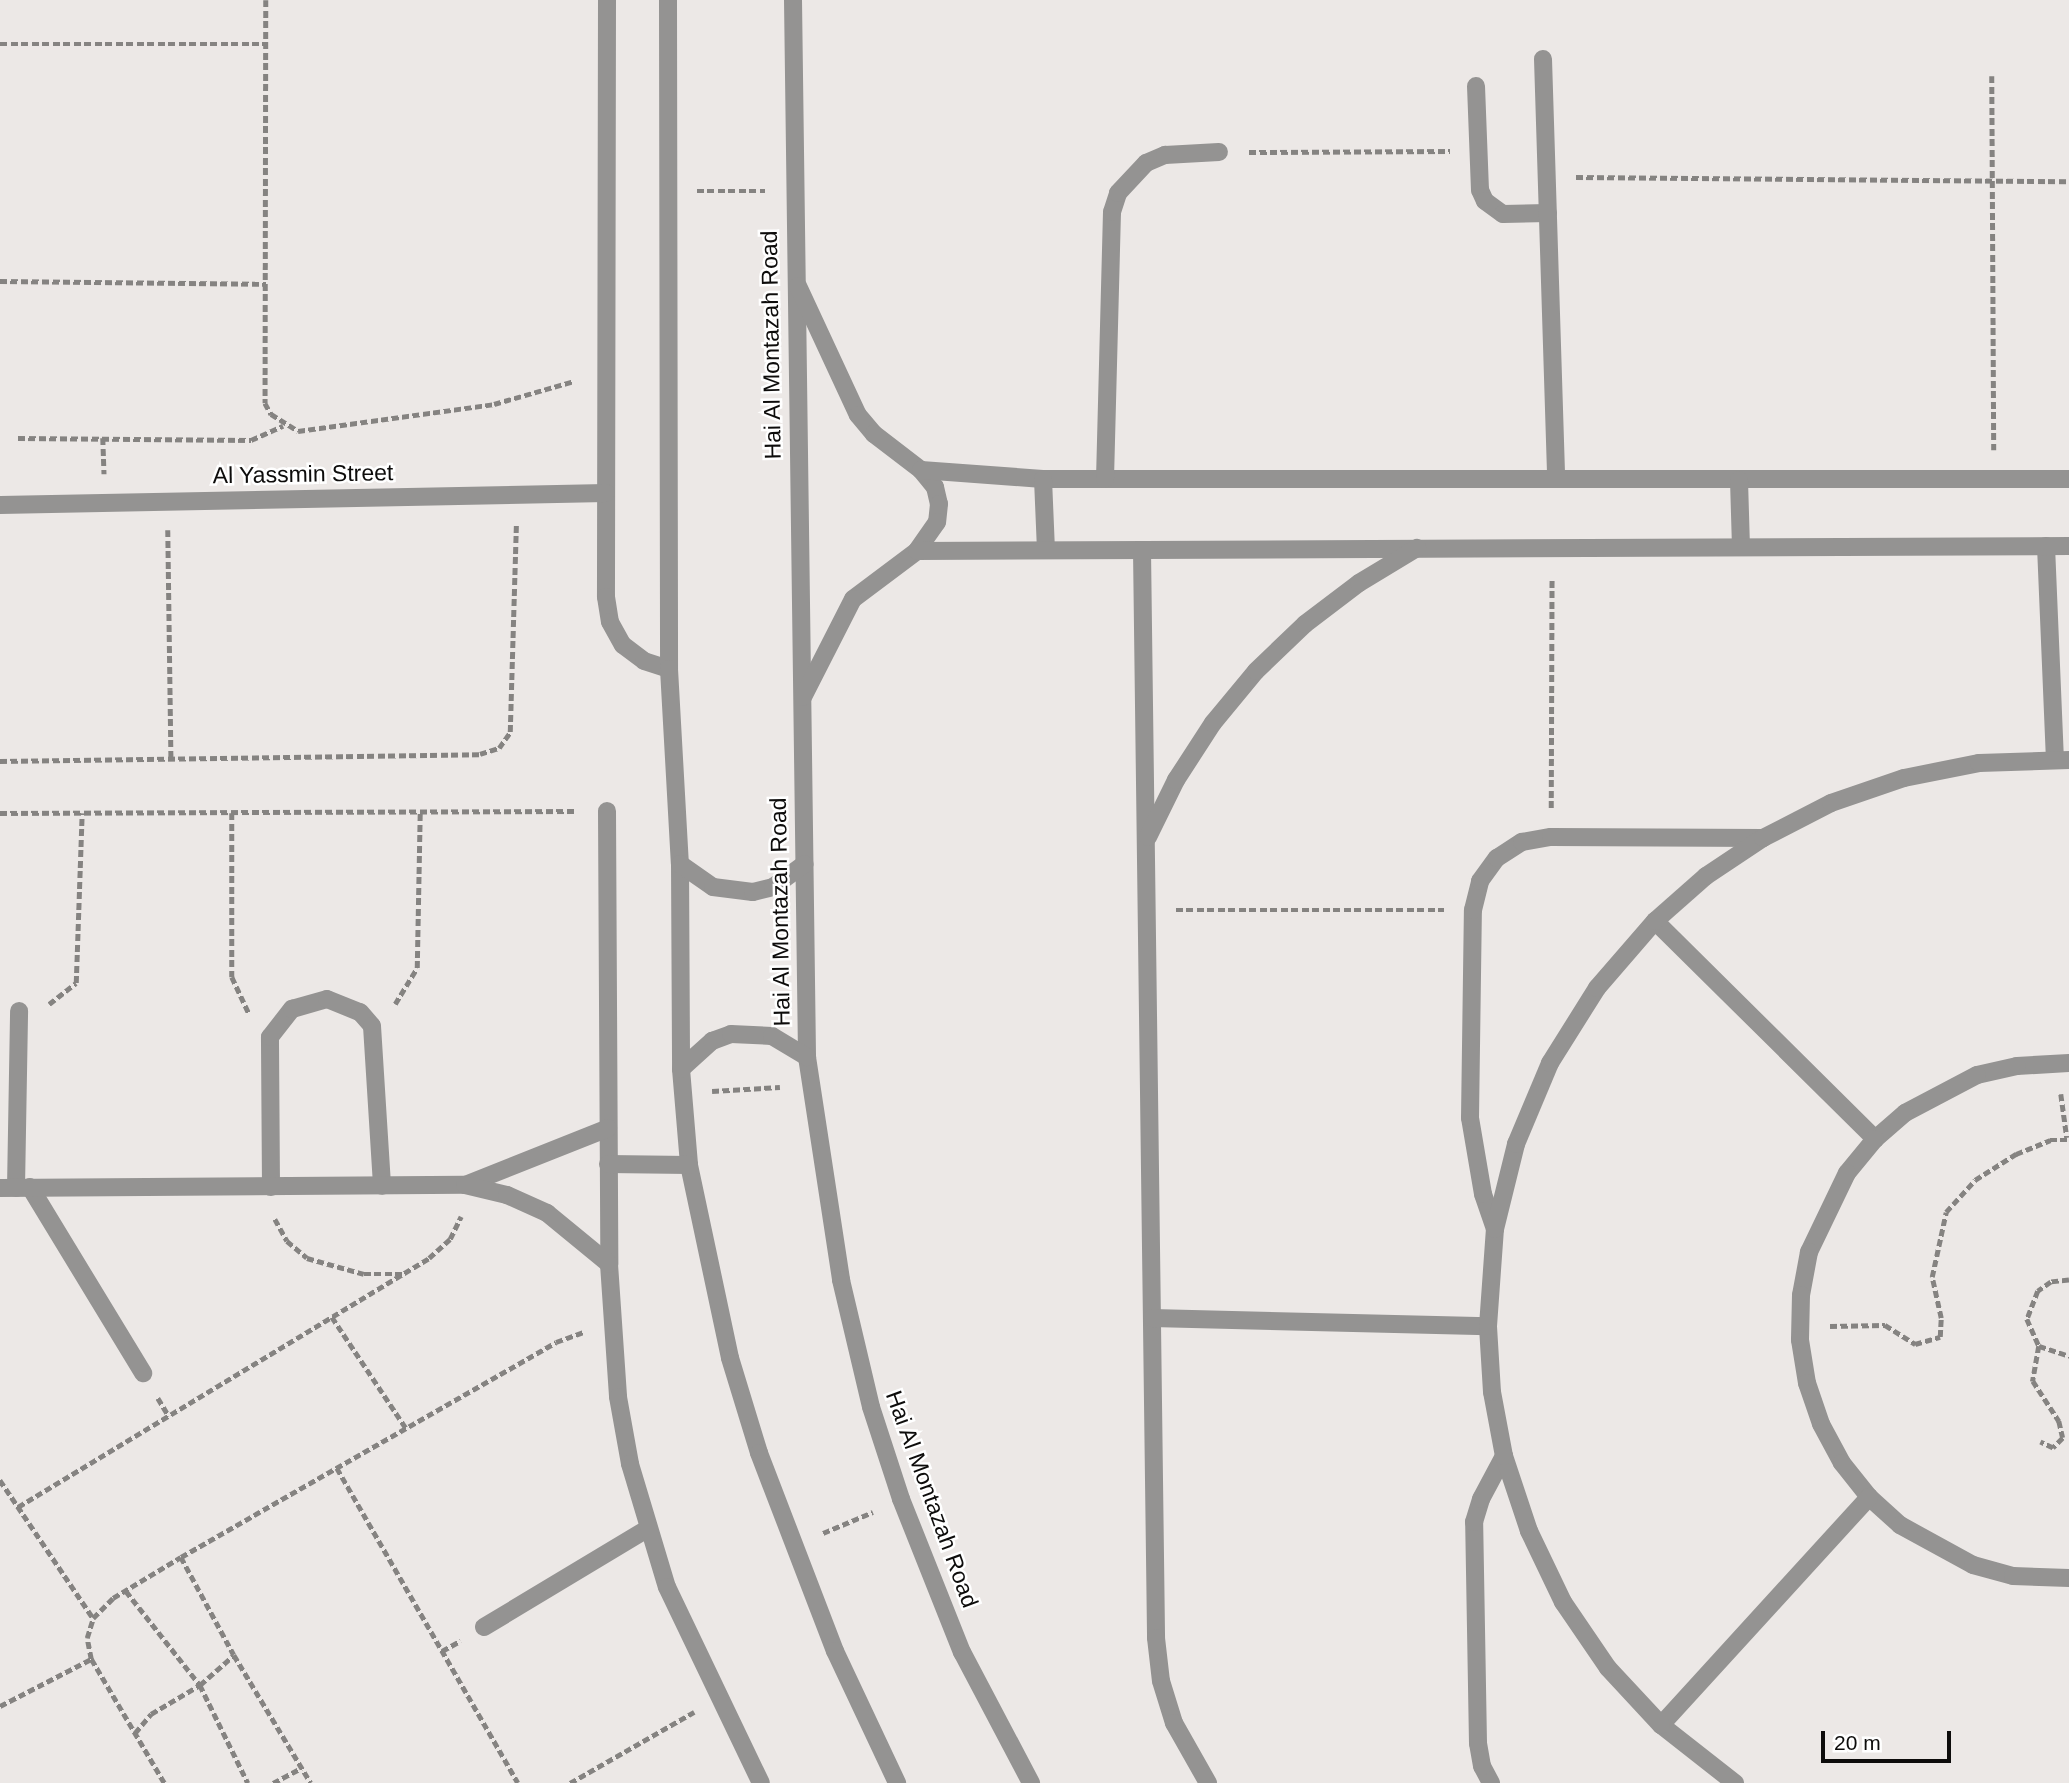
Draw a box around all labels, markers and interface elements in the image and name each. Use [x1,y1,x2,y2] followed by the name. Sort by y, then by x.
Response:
[755,230,787,460] street label: Hai Al Montazah Road
[212,459,394,489] street label: Al Yassmin Street
[764,797,796,1027] street label: Hai Al Montazah Road
[880,1386,984,1612] street label: Hai Al Montazah Road
[1824,1716,1954,1760] scale bar
[1834,1731,1881,1754] text: 20 m

